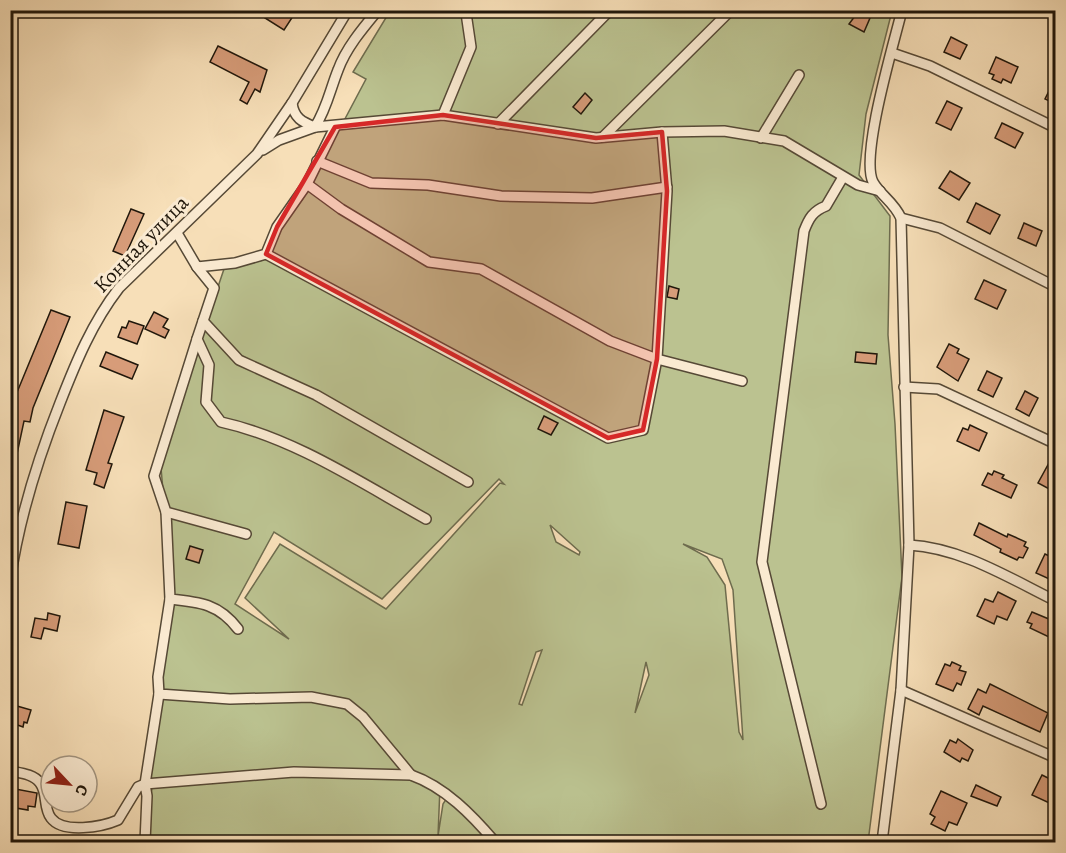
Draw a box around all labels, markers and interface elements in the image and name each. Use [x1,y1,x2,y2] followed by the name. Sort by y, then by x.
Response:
[87,189,195,299] street label: Конная улица
[39,754,99,814] north arrow
[69,781,94,800] text: С

